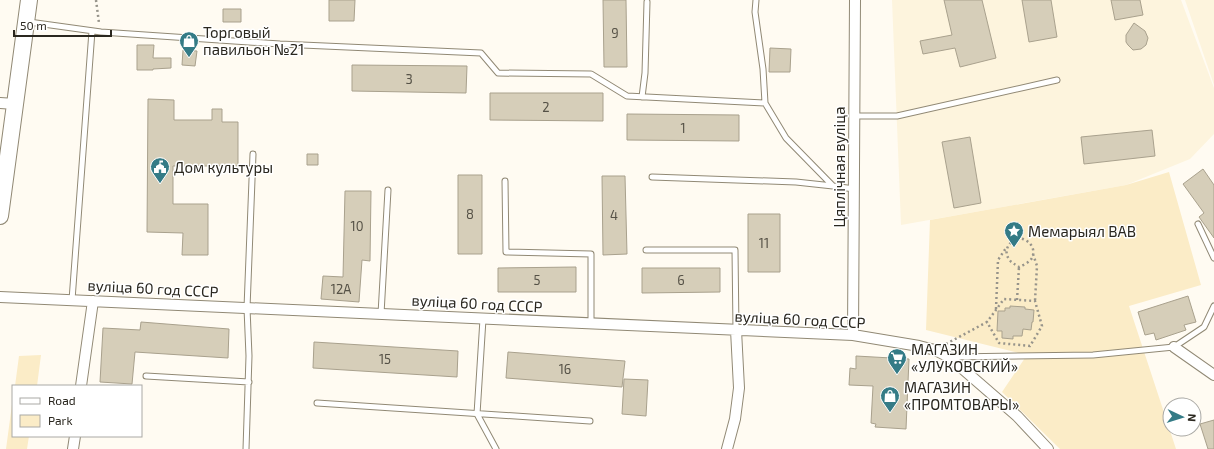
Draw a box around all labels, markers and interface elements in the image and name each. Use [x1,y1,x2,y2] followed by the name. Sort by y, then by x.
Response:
[14,12,111,38] scale bar
[20,18,47,32] text: 50 m
[203,23,304,58] place label: Торговый павильон №21
[611,25,619,41] house number: 9
[178,30,200,58] shop icon: Торговый павильон №21
[405,71,413,87] house number: 3
[542,99,550,115] house number: 2
[830,107,849,227] street label: Цяплічная вуліца
[680,120,686,136] house number: 1
[149,156,171,184] public building icon: Дом культуры
[174,158,273,177] place label: Дом культуры
[466,206,474,222] house number: 8
[610,207,618,223] house number: 4
[350,218,364,234] house number: 10
[1003,220,1025,248] place icon: Мемарыял ВАВ
[1028,222,1136,240] place label: Мемарыял ВАВ
[759,235,769,251] house number: 11
[534,272,541,288] house number: 5
[677,272,685,288] house number: 6
[87,276,219,301] street label: вуліца 60 год СССР
[331,281,351,297] house number: 12А
[411,291,543,316] street label: вуліца 60 год СССР
[734,307,866,332] street label: вуліца 60 год СССР
[911,340,1018,375] place label: МАГАЗИН «УЛУКОВСКИЙ»
[886,347,908,375] supermarket icon: МАГАЗИН «УЛУКОВСКИЙ»
[379,351,391,367] house number: 15
[559,361,571,377] house number: 16
[904,378,1019,413] place label: МАГАЗИН «ПРОМТОВАРЫ»
[12,385,142,437] legend
[879,385,901,413] shop icon: МАГАЗИН «ПРОМТОВАРЫ»
[48,393,76,407] text: Road
[1162,397,1202,437] north arrow
[48,413,73,427] text: Park
[1186,413,1199,422] text: N

